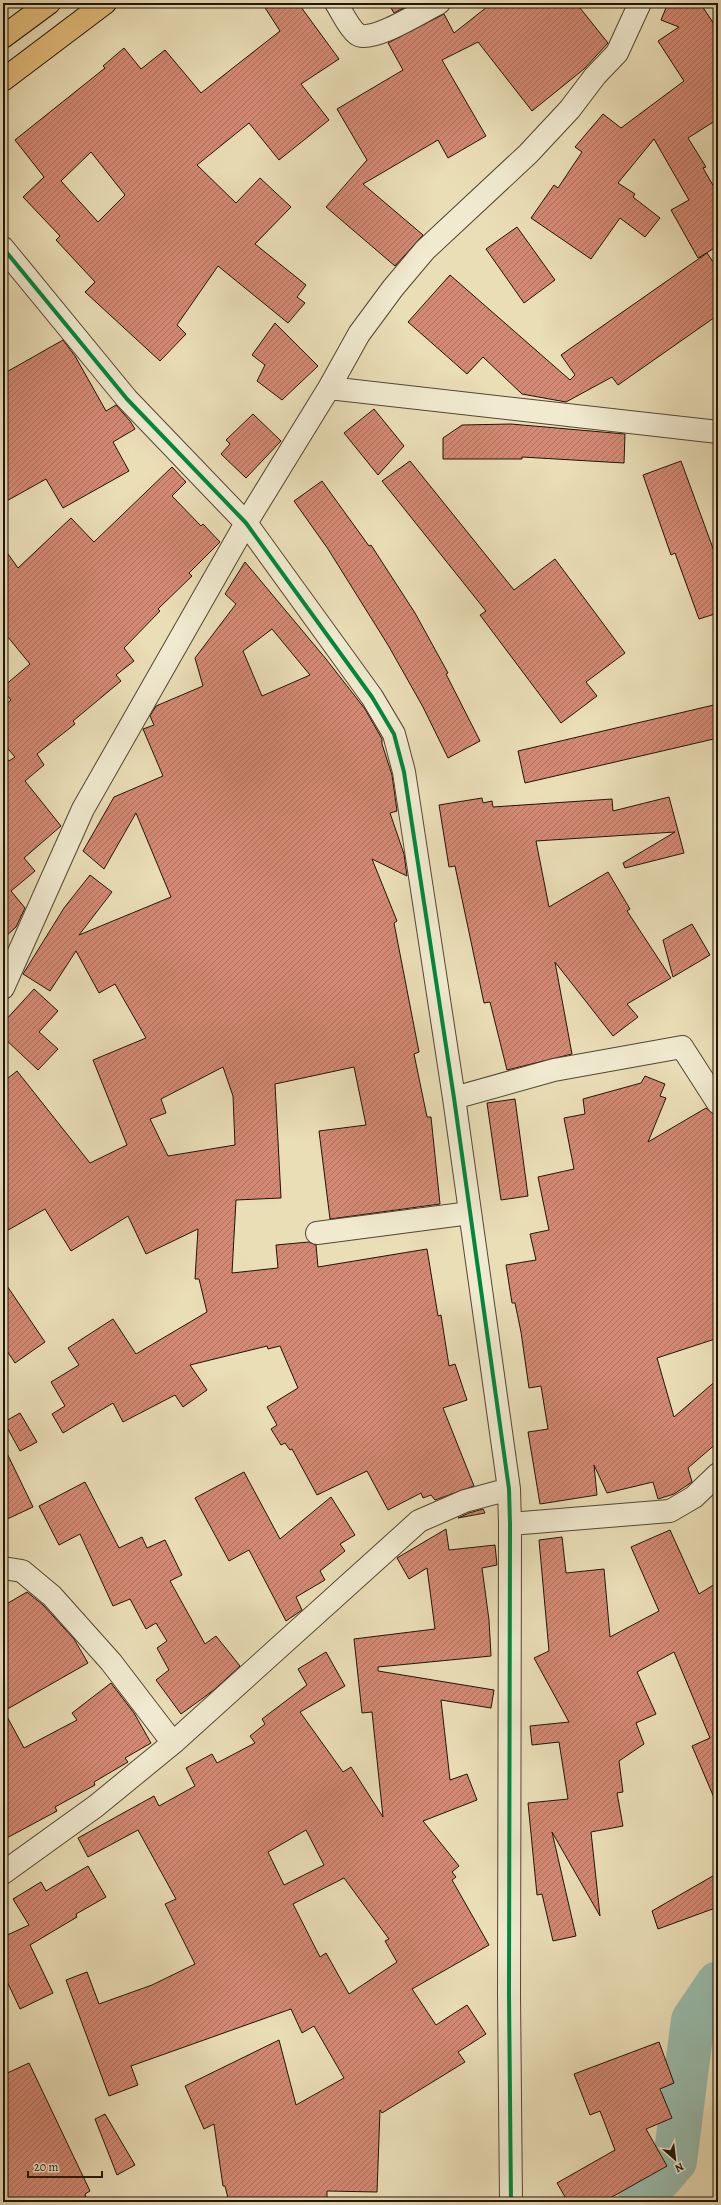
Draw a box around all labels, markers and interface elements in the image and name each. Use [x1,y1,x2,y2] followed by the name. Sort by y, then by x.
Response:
[655,2139,695,2179] north arrow
[28,2153,102,2179] scale bar
[34,2159,58,2175] text: 20 m
[672,2159,687,2176] text: N

